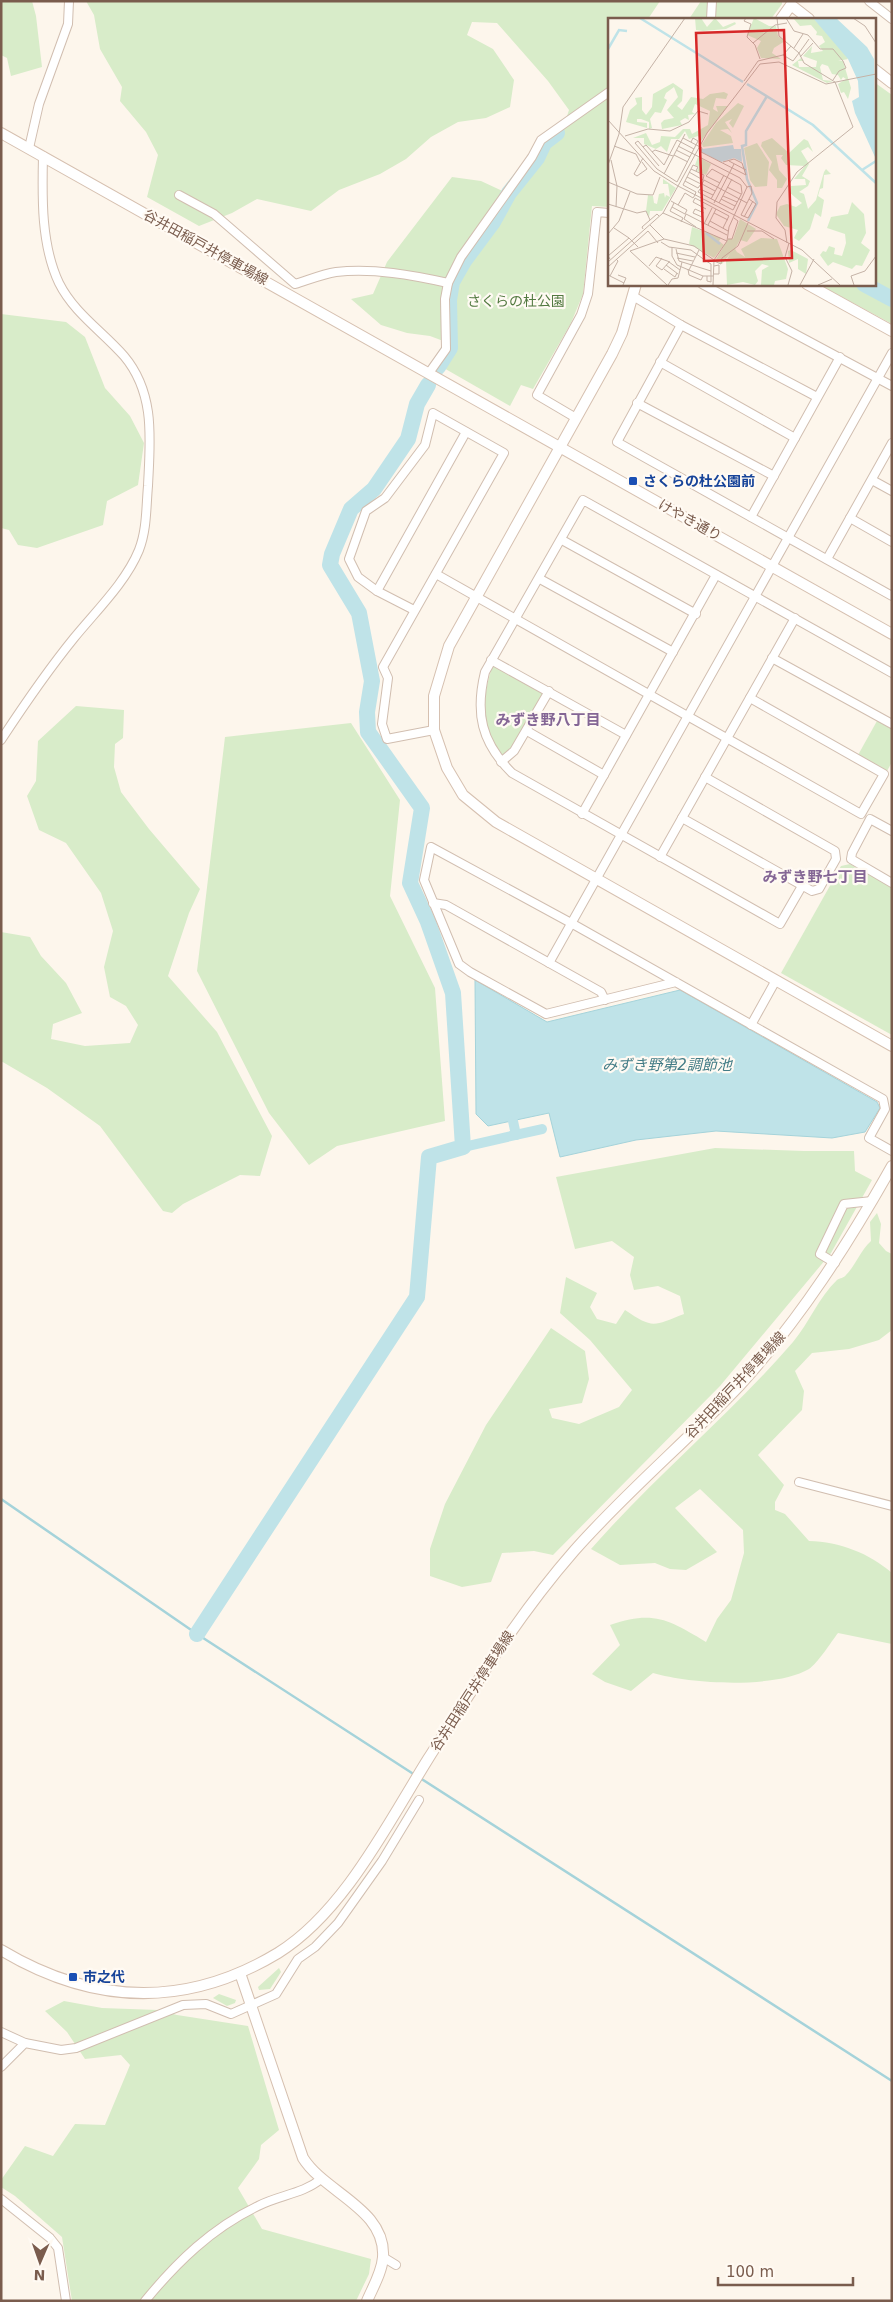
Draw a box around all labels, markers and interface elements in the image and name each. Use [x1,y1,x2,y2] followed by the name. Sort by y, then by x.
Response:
[608,18,876,285] inset map
[141,206,271,288] street label: 谷井田稲戸井停車場線
[467,293,565,309] park label: さくらの杜公園
[643,473,755,489] place label: さくらの杜公園前
[627,475,639,487] marker: さくらの杜公園前
[656,496,724,544] street label: けやき通り
[495,711,601,729] district label: みずき野八丁目
[762,868,868,886] district label: みずき野七丁目
[602,1056,734,1074] water label: みずき野第2調節池
[681,1328,789,1442] street label: 谷井田稲戸井停車場線
[427,1628,517,1754] street label: 谷井田稲戸井停車場線
[83,1969,125,1985] place label: 市之代
[67,1971,79,1983] marker: 市之代
[15,2237,65,2287] north arrow
[718,2254,853,2286] scale bar
[726,2263,774,2281] text: 100 m
[33,2267,46,2283] text: N

